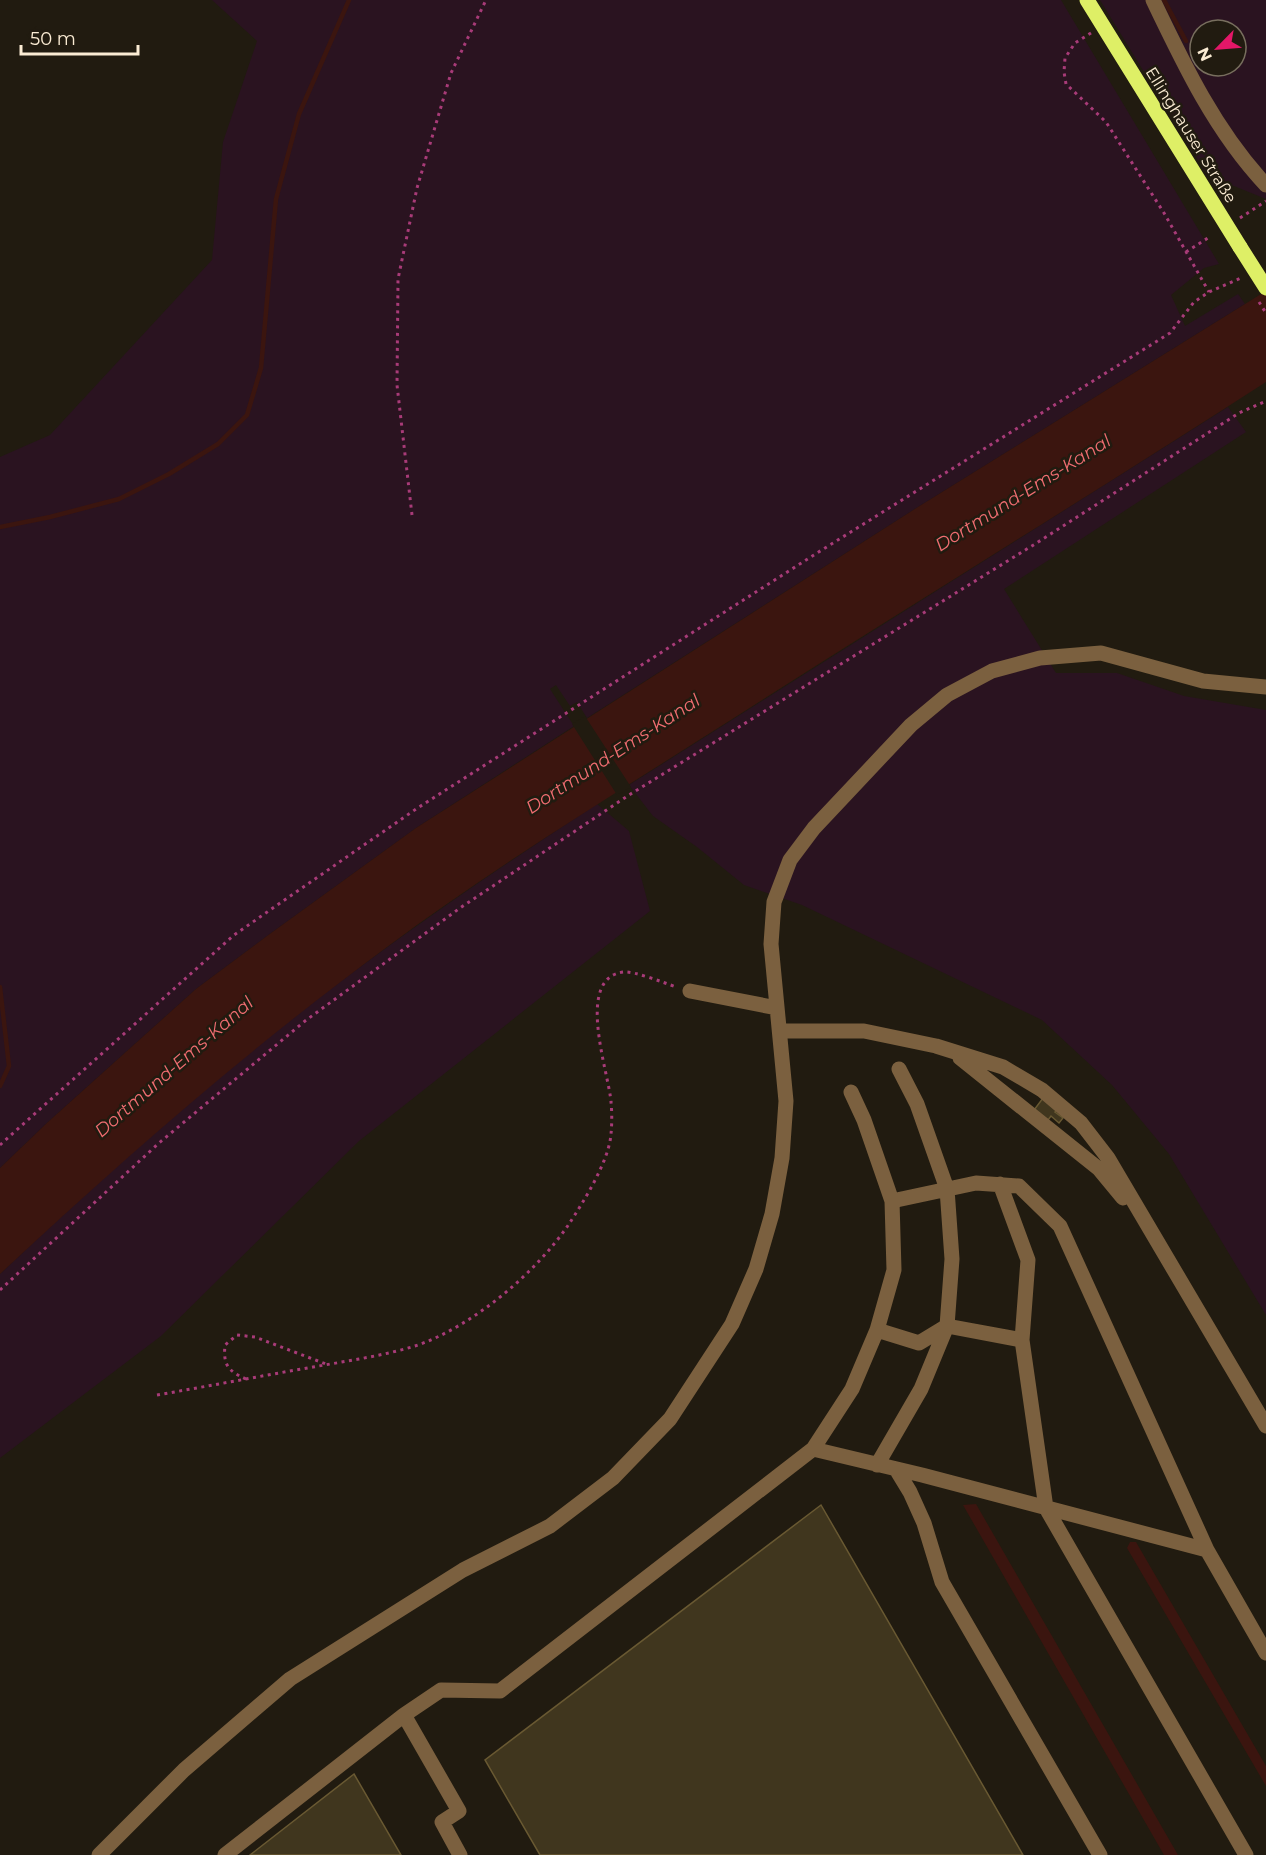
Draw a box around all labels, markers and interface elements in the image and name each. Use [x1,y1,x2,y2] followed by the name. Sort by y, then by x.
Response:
[21,18,138,56] scale bar
[1188,18,1248,78] north arrow
[30,28,76,50] text: 50 m
[1194,44,1216,64] text: N
[1142,64,1240,206] street label: Ellinghauser Straße
[931,430,1115,556] water label: Dortmund-Ems-Kanal
[522,689,704,819] water label: Dortmund-Ems-Kanal
[90,992,258,1142] water label: Dortmund-Ems-Kanal

